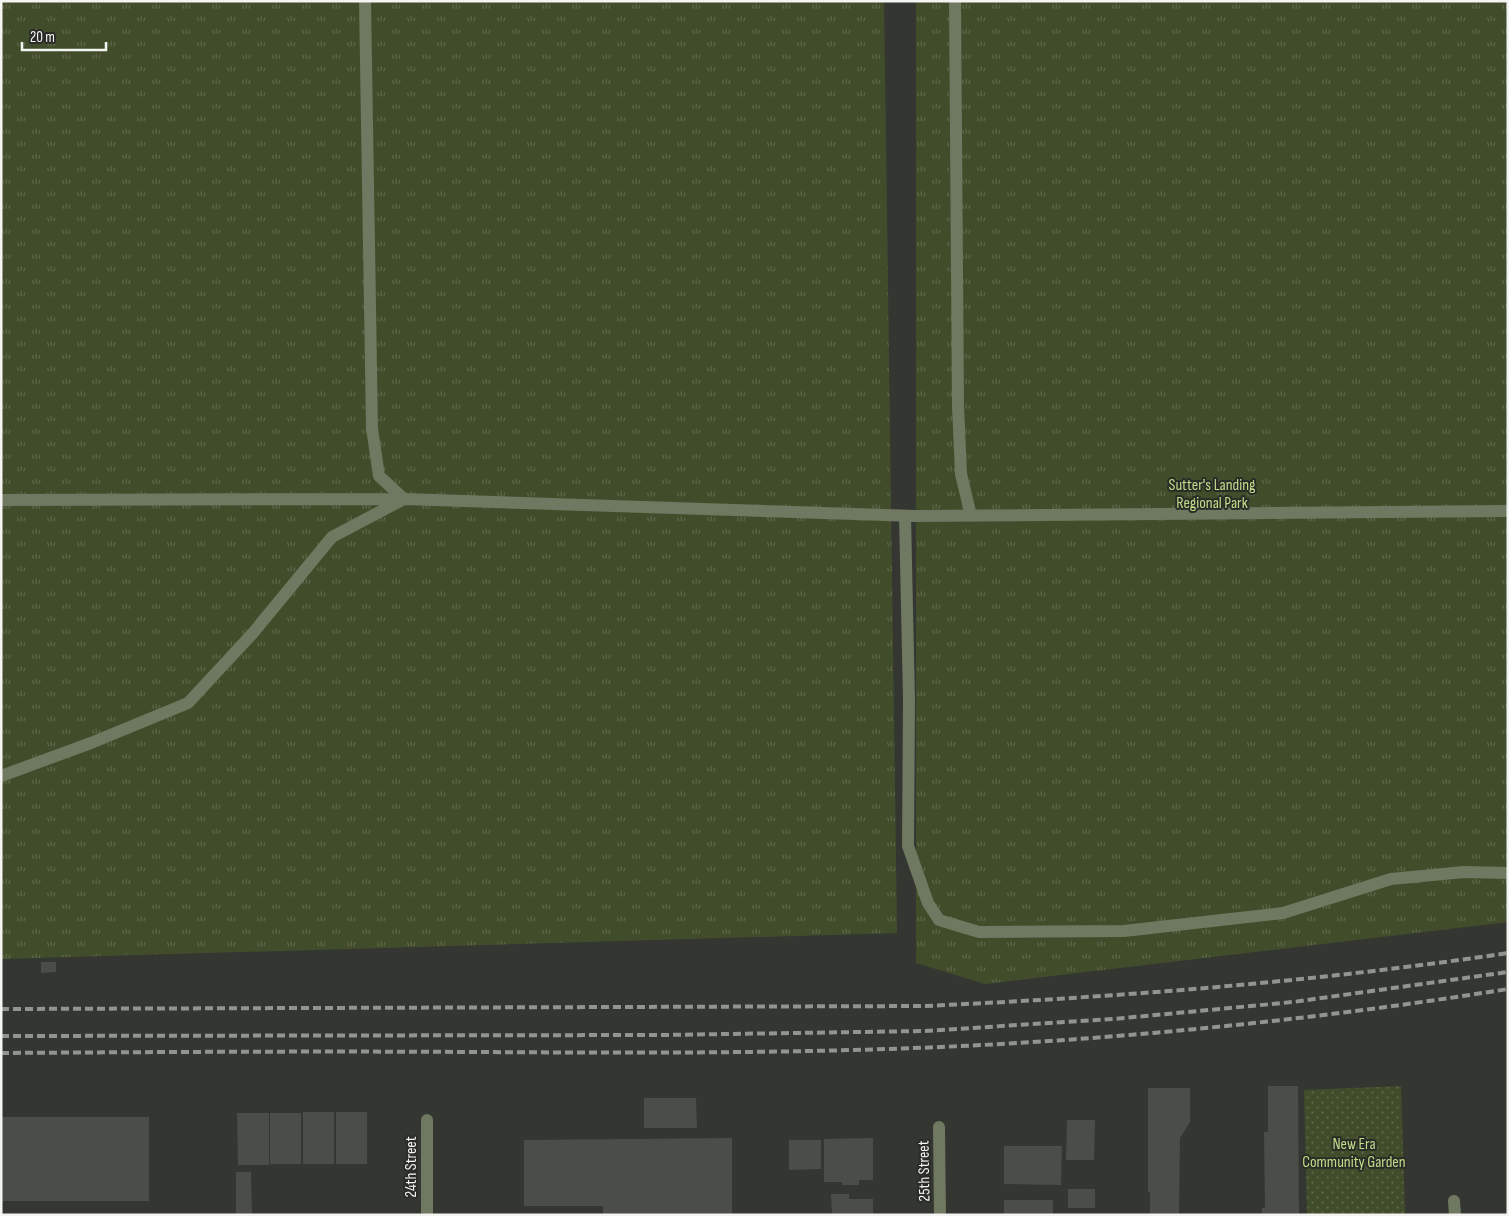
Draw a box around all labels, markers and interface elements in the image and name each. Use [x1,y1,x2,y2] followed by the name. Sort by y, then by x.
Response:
[22,20,106,52] scale bar
[30,28,55,47] text: 20 m
[1169,476,1255,513] park label: Sutter's Landing Regional Park
[1302,1135,1406,1172] park label: New Era Community Garden
[402,1136,421,1198] street label: 24th Street
[914,1140,935,1202] street label: 25th Street

